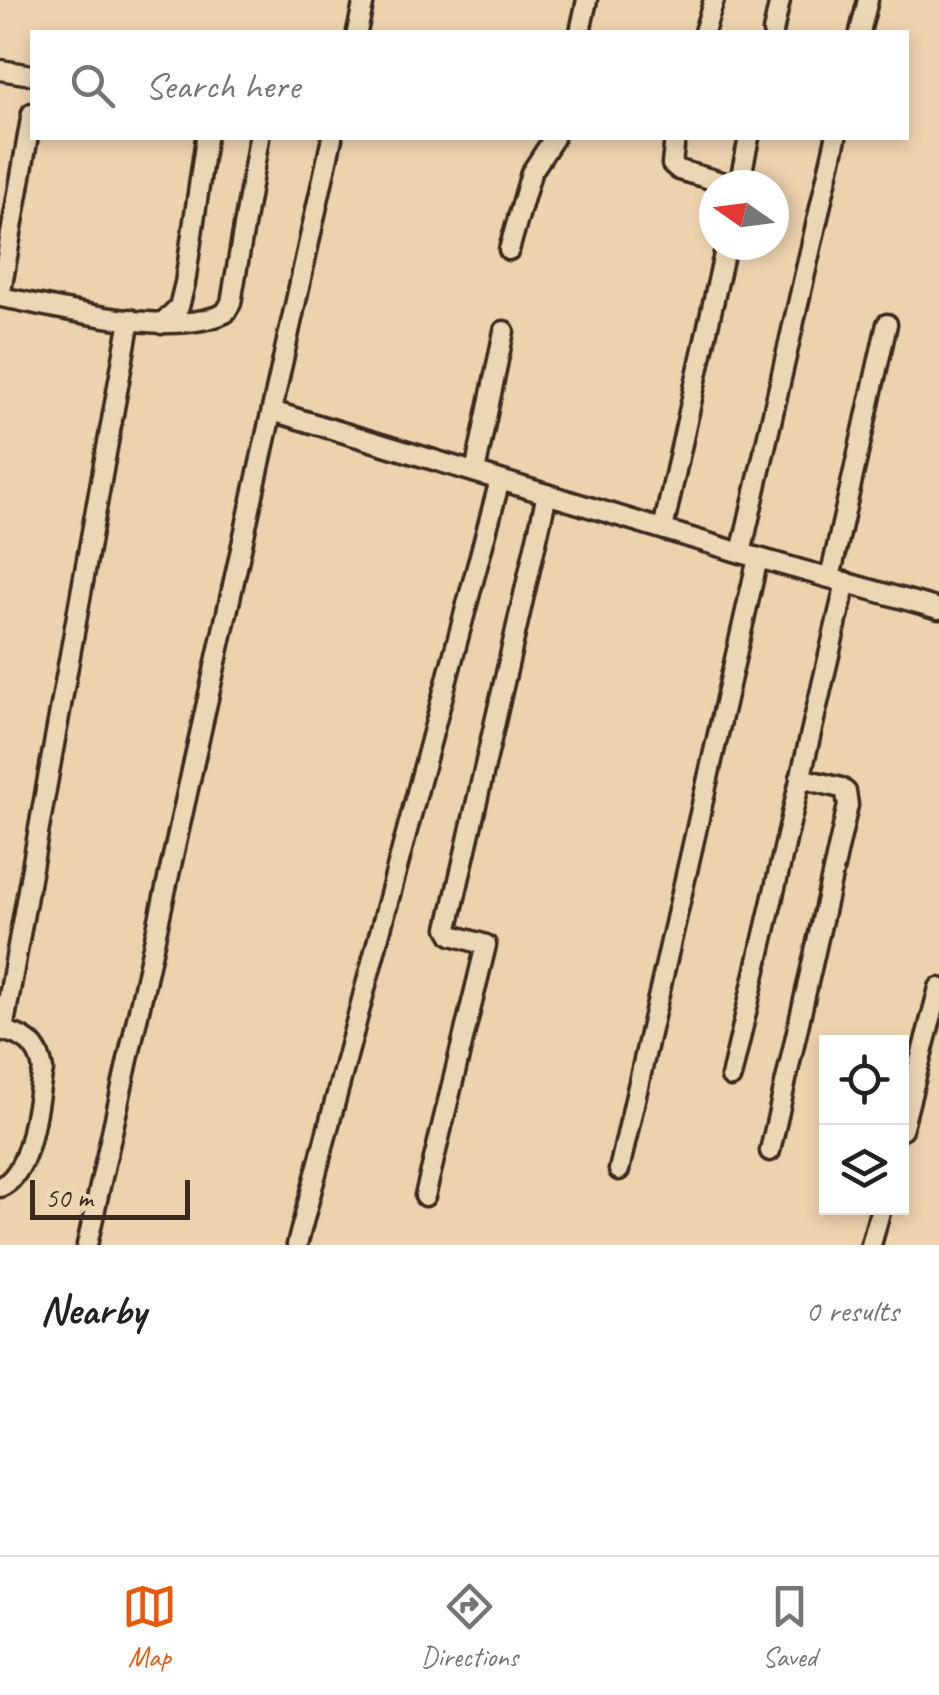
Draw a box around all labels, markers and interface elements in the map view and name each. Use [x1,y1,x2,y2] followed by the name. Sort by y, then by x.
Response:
[30,30,909,140] search box
[65,58,120,113] icon: search
[145,62,300,109] text: Search here
[699,170,789,260] north arrow
[819,1035,909,1215] map controls
[819,1035,909,1125] button: locate
[819,1125,909,1215] button: layers
[30,1175,190,1220] scale bar
[45,1180,93,1215] text: 50 m
[40,1284,146,1337] text: Nearby
[805,1290,899,1331] text: 0 results
[122,1579,177,1674] tab: Map
[421,1579,518,1674] tab: Directions
[762,1579,817,1674] tab: Saved

